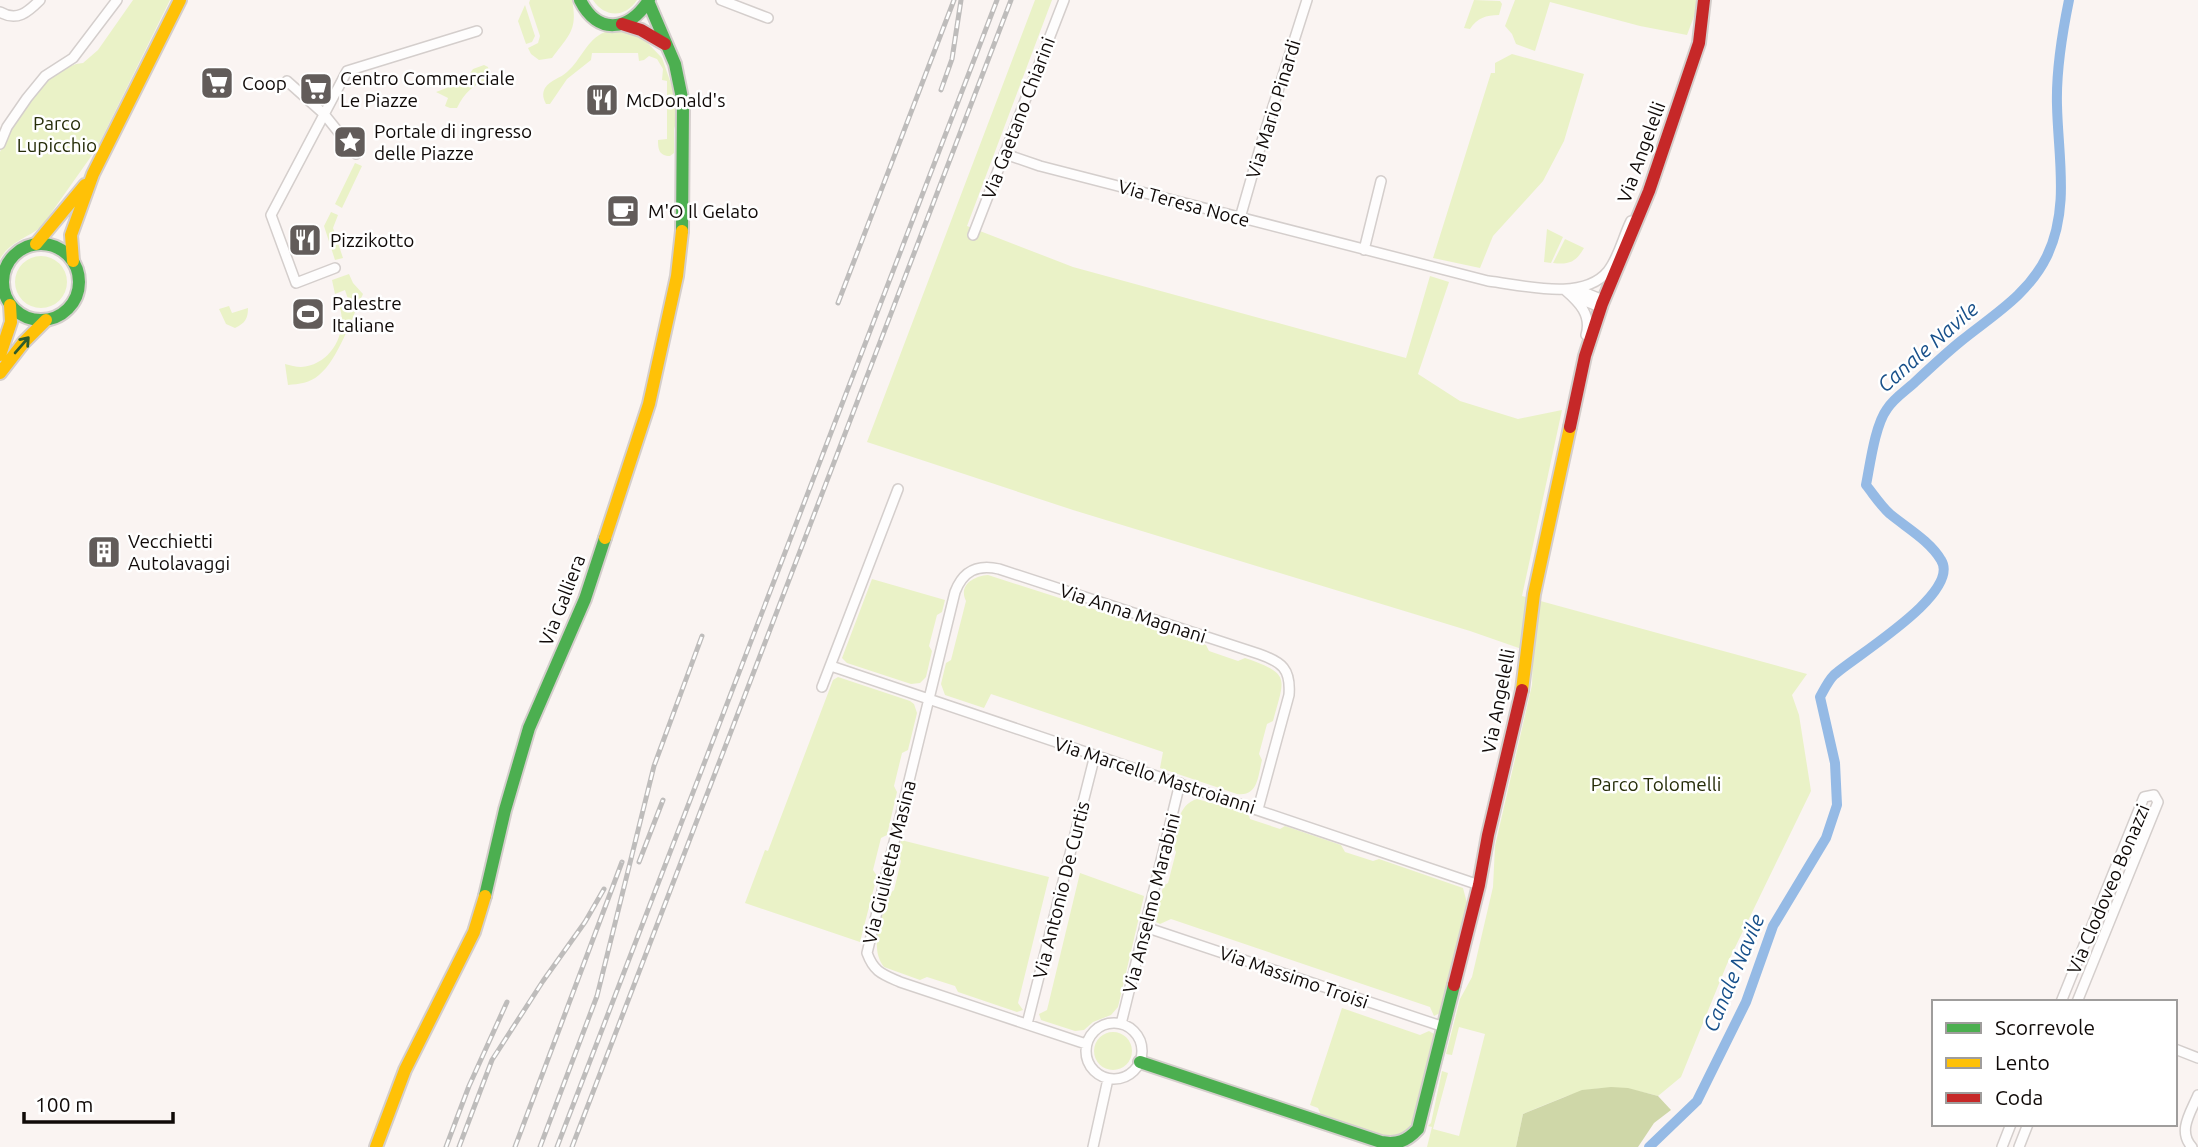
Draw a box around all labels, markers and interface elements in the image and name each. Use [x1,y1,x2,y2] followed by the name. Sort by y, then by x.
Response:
[977,34,1059,202] street label: Via Gaetano Chiarini
[1241,37,1305,181] street label: Via Mario Pinardi
[198,64,236,102] supermarket icon: Coop
[340,67,515,111] place label: Centro Commerciale Le Piazze
[297,70,335,108] supermarket icon: Centro Commerciale Le Piazze
[242,72,287,94] place label: Coop
[583,81,621,119] restaurant icon: McDonald's
[626,89,725,111] place label: McDonald's
[1613,98,1669,206] street label: Via Angelelli
[17,112,97,156] park label: Parco Lupicchio
[374,120,532,164] place label: Portale di ingresso delle Piazze
[331,123,369,161] place icon: Portale di ingresso delle Piazze
[1116,175,1252,231] street label: Via Teresa Noce
[604,192,642,230] cafe icon: M'O Il Gelato
[648,200,759,222] place label: M'O Il Gelato
[286,221,324,259] restaurant icon: Pizzikotto
[330,229,414,251] place label: Pizzikotto
[332,292,402,336] place label: Palestre Italiane
[289,295,327,333] sports icon: Palestre Italiane
[1872,296,1983,396] water label: Canale Navile
[14,336,30,354] one-way arrow
[128,530,230,574] place label: Vecchietti Autolavaggi
[85,533,123,571] building icon: Vecchietti Autolavaggi
[535,551,589,649] street label: Via Galliera
[1057,579,1209,647] street label: Via Anna Magnani
[1477,647,1519,755] street label: Via Angelelli
[1051,732,1259,818] street label: Via Marcello Mastroianni
[1591,773,1721,795] park label: Parco Tolomelli
[858,778,920,946] street label: Via Giulietta Masina
[1028,799,1094,981] street label: Via Antonio De Curtis
[2062,801,2154,977] street label: Via Clodoveo Bonazzi
[1118,811,1184,995] street label: Via Anselmo Marabini
[1698,910,1769,1035] water label: Canale Navile
[1216,941,1372,1013] street label: Via Massimo Troisi
[1932,1000,2177,1126] legend
[1995,1015,2095,1039] text: Scorrevole
[1995,1050,2050,1074] text: Lento
[24,1080,173,1124] scale bar
[1995,1085,2043,1109] text: Coda
[35,1092,93,1116] text: 100 m

